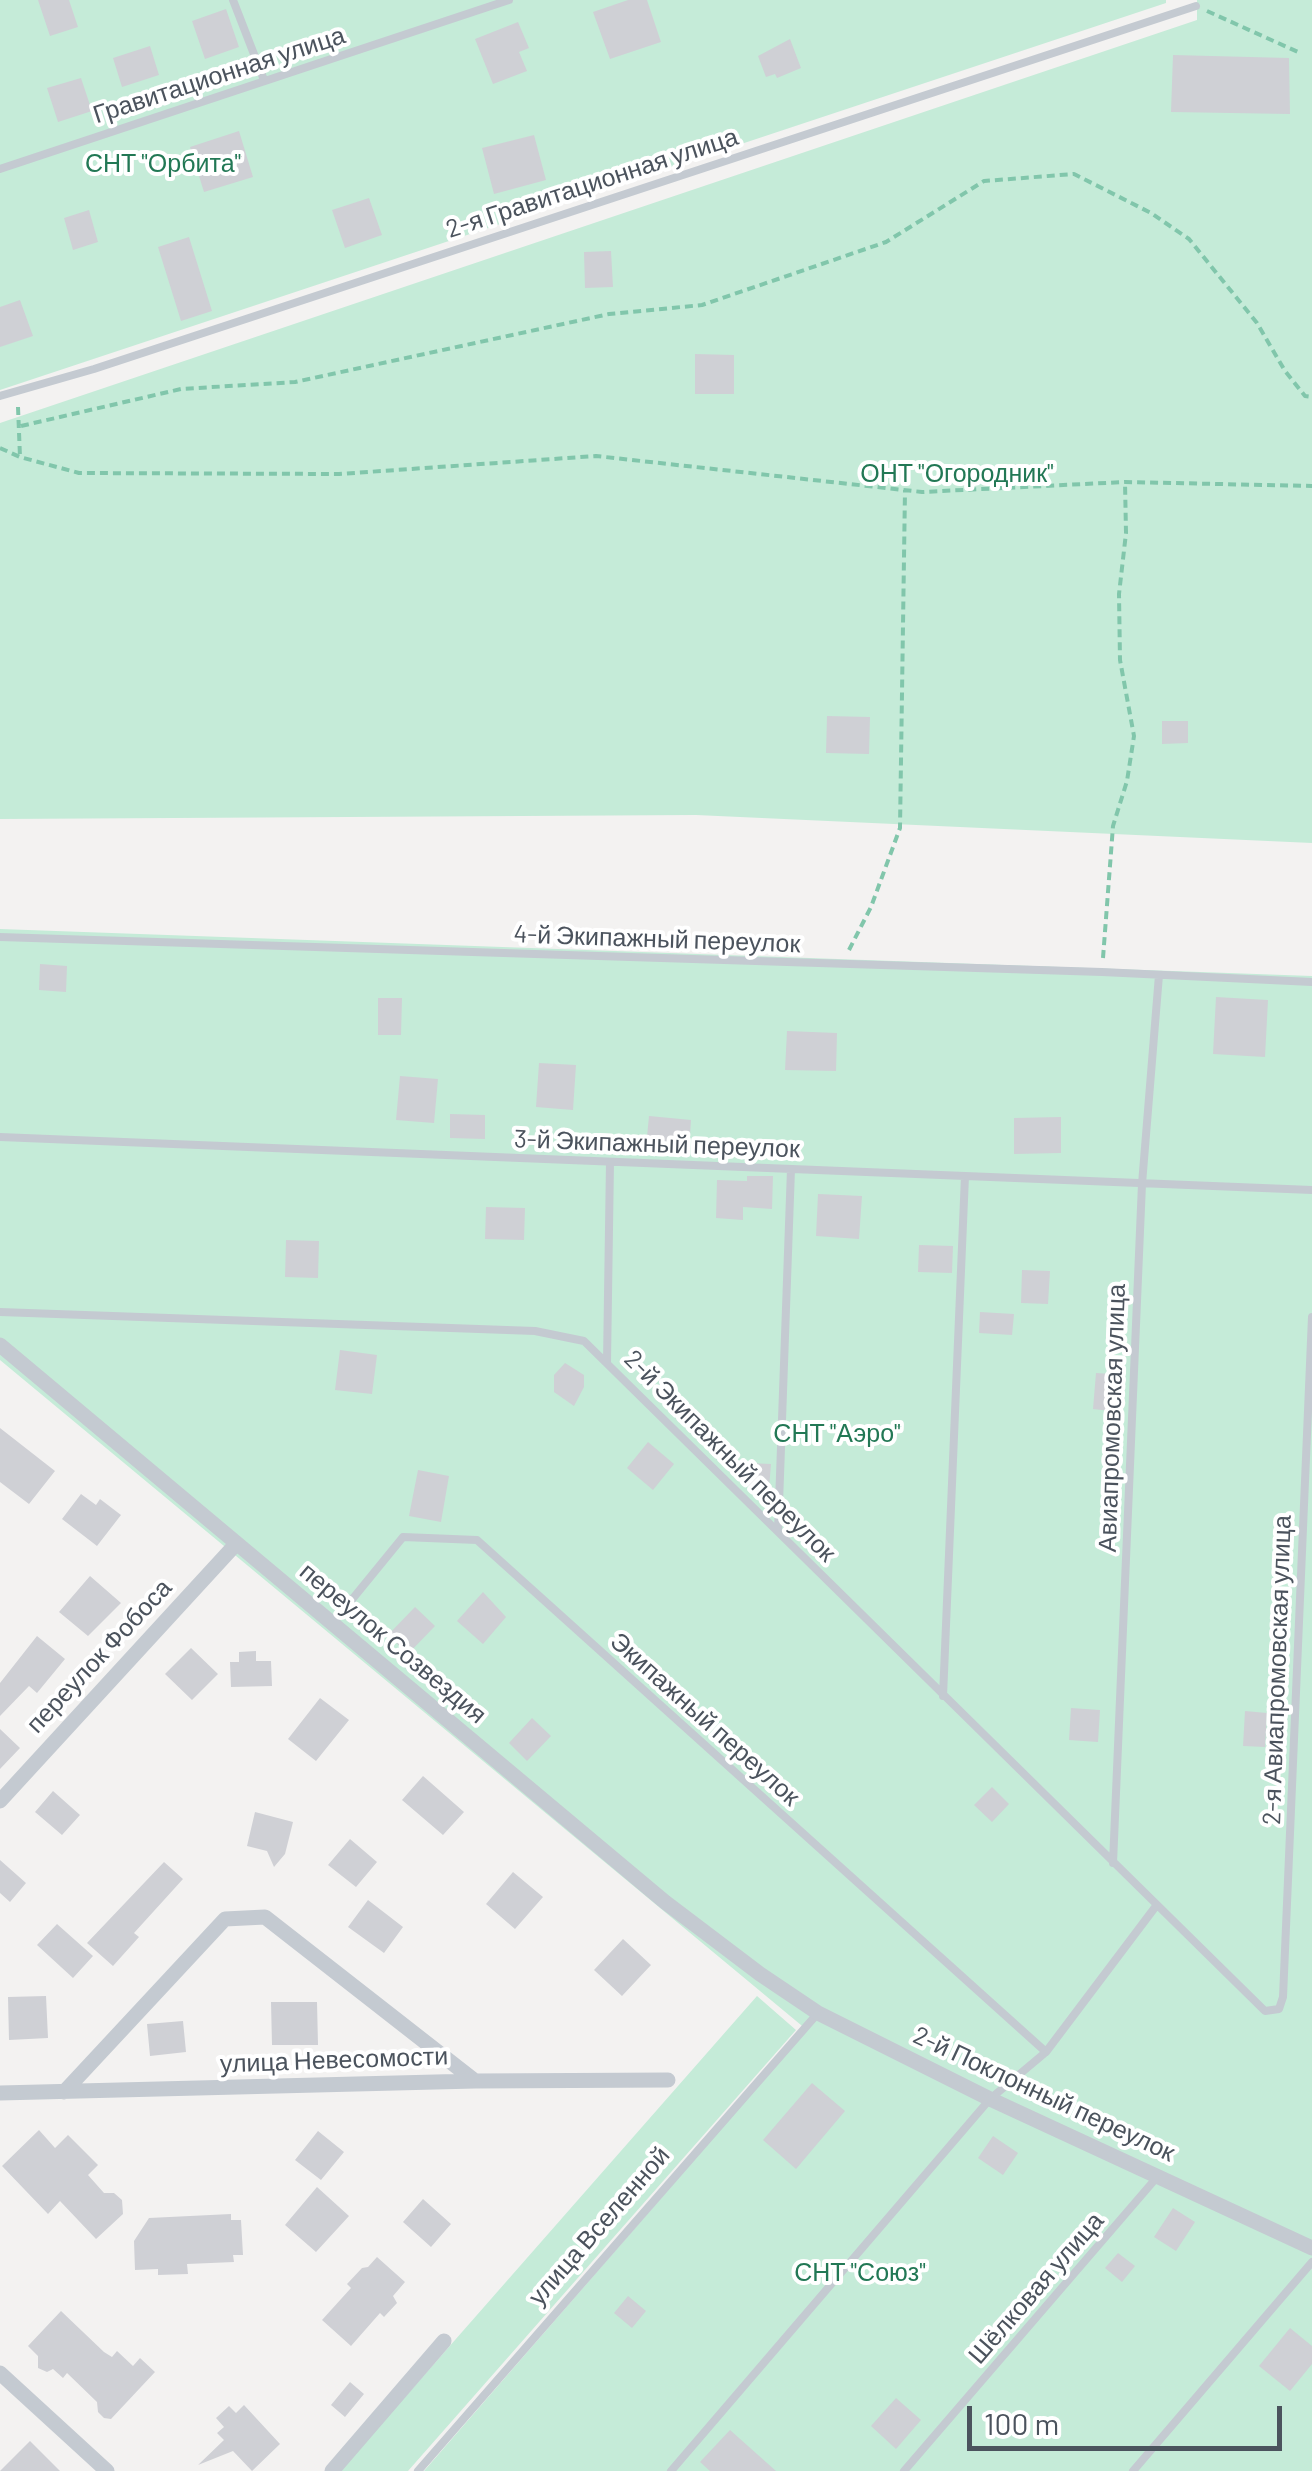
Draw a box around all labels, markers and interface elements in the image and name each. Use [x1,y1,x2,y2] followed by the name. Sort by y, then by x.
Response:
[89,20,349,130] street label: Гравитационная улица
[442,122,742,244] street label: 2-я Гравитационная улица
[85,149,241,179] park label: СНТ "Орбита"
[860,459,1054,489] park label: ОНТ "Огородник"
[513,919,801,959] street label: 4-й Экипажный переулок
[514,1124,800,1164] street label: 3-й Экипажный переулок
[1092,1283,1132,1553] street label: Авиапромовская улица
[618,1344,842,1568] street label: 2-й Экипажный переулок
[773,1419,901,1449] park label: СНТ "Аэро"
[1257,1514,1297,1826] street label: 2-я Авиапромовская улица
[294,1556,492,1730] street label: переулок Созвездия
[20,1573,178,1739] street label: переулок Фобоса
[604,1626,806,1812] street label: Экипажный переулок
[908,2020,1180,2168] street label: 2-й Поклонный переулок
[219,2041,449,2079] street label: улица Невесомости
[522,2141,676,2311] street label: улица Вселенной
[962,2206,1110,2370] street label: Шёлковая улица
[794,2258,926,2288] park label: СНТ "Союз"
[972,2386,1287,2448] scale bar
[984,2405,1059,2441] text: 100 m

